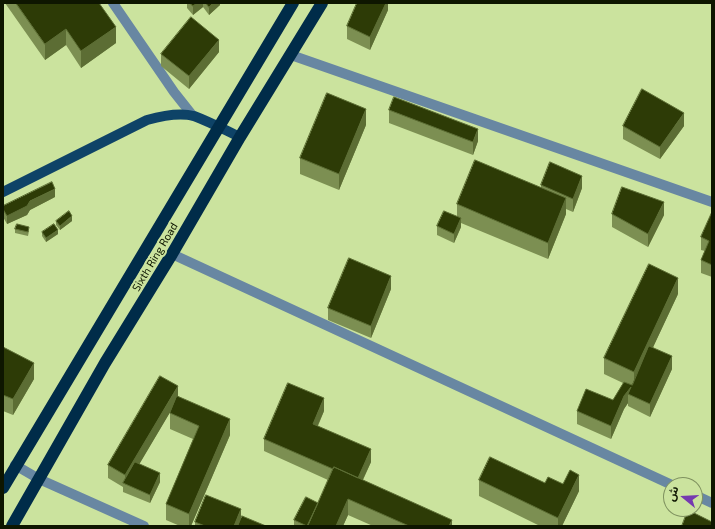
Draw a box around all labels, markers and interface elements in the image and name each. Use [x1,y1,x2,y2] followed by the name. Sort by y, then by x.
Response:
[129,220,181,294] street label: Sixth Ring Road
[663,477,703,517] north arrow
[664,484,681,503] text: ش

